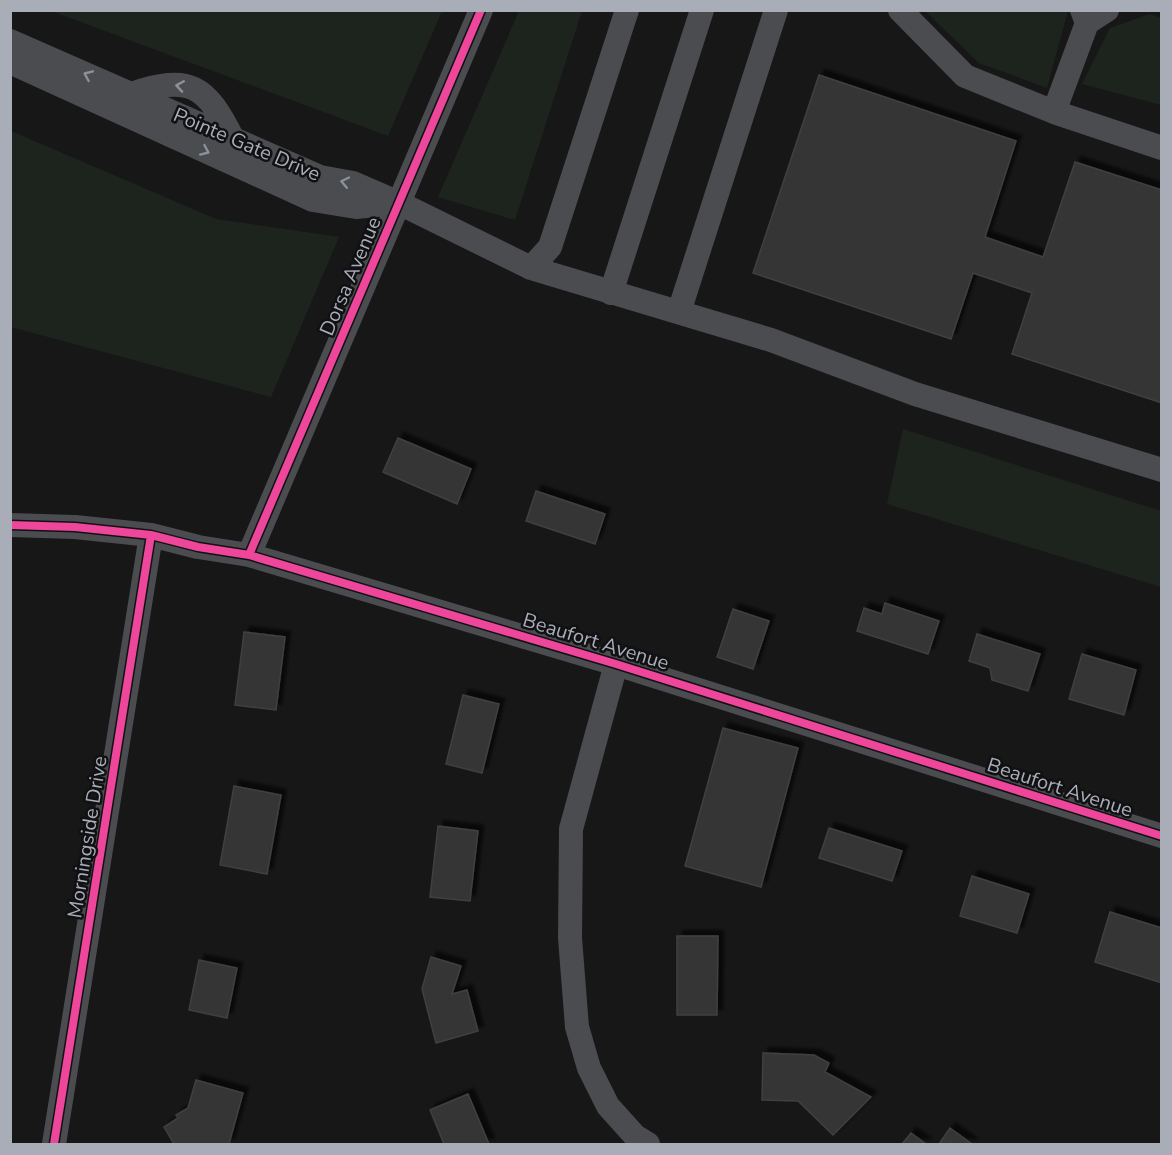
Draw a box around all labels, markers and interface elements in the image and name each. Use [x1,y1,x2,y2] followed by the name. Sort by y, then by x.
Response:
[83,70,94,82] one-way arrow
[176,80,185,92] one-way arrow
[169,101,324,188] street label: Pointe Gate Drive
[199,143,210,155] one-way arrow
[340,176,350,189] one-way arrow
[313,213,388,340] street label: Dorsa Avenue
[520,606,672,677] street label: Beaufort Avenue
[984,751,1136,824] street label: Beaufort Avenue
[61,754,114,920] street label: Morningside Drive

